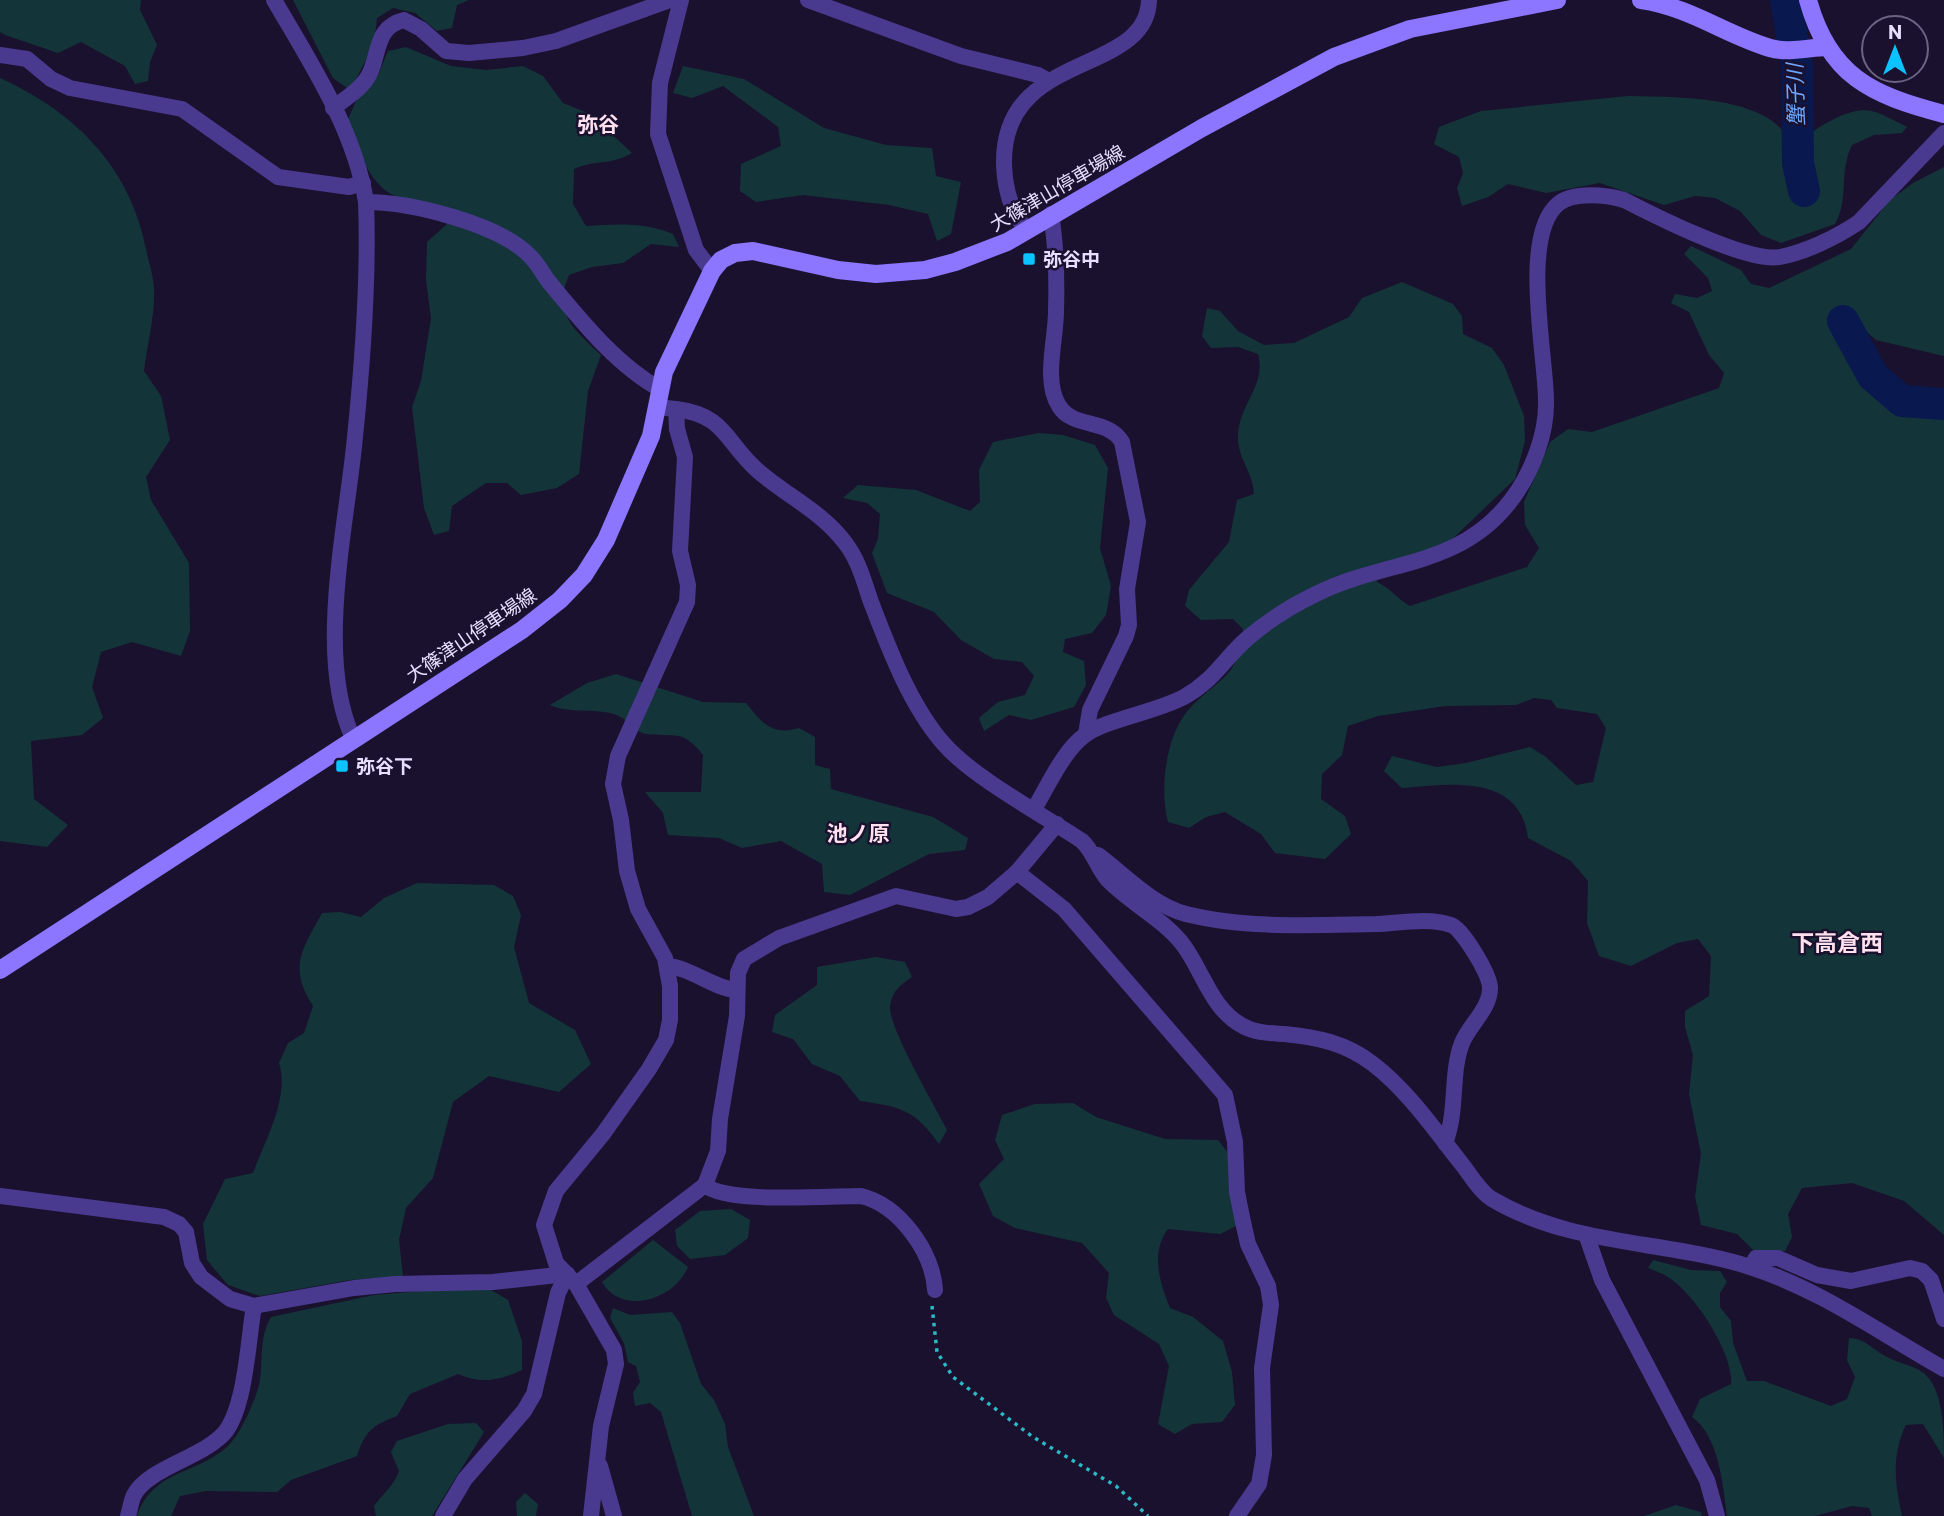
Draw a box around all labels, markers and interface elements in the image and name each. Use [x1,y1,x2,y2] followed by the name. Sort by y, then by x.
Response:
[1860,14,1930,84] north arrow
[1888,20,1902,43] text: N
[1781,61,1808,127] water label: 蟹子川
[577,111,619,136] district label: 弥谷
[985,140,1128,236] street label: 大篠津山停車場線
[1043,247,1100,270] place label: 弥谷中
[1021,251,1037,267] marker: 弥谷中
[401,583,540,687] street label: 大篠津山停車場線
[356,754,413,777] place label: 弥谷下
[334,758,350,774] marker: 弥谷下
[827,820,890,845] district label: 池ノ原
[1791,928,1883,956] district label: 下高倉西

